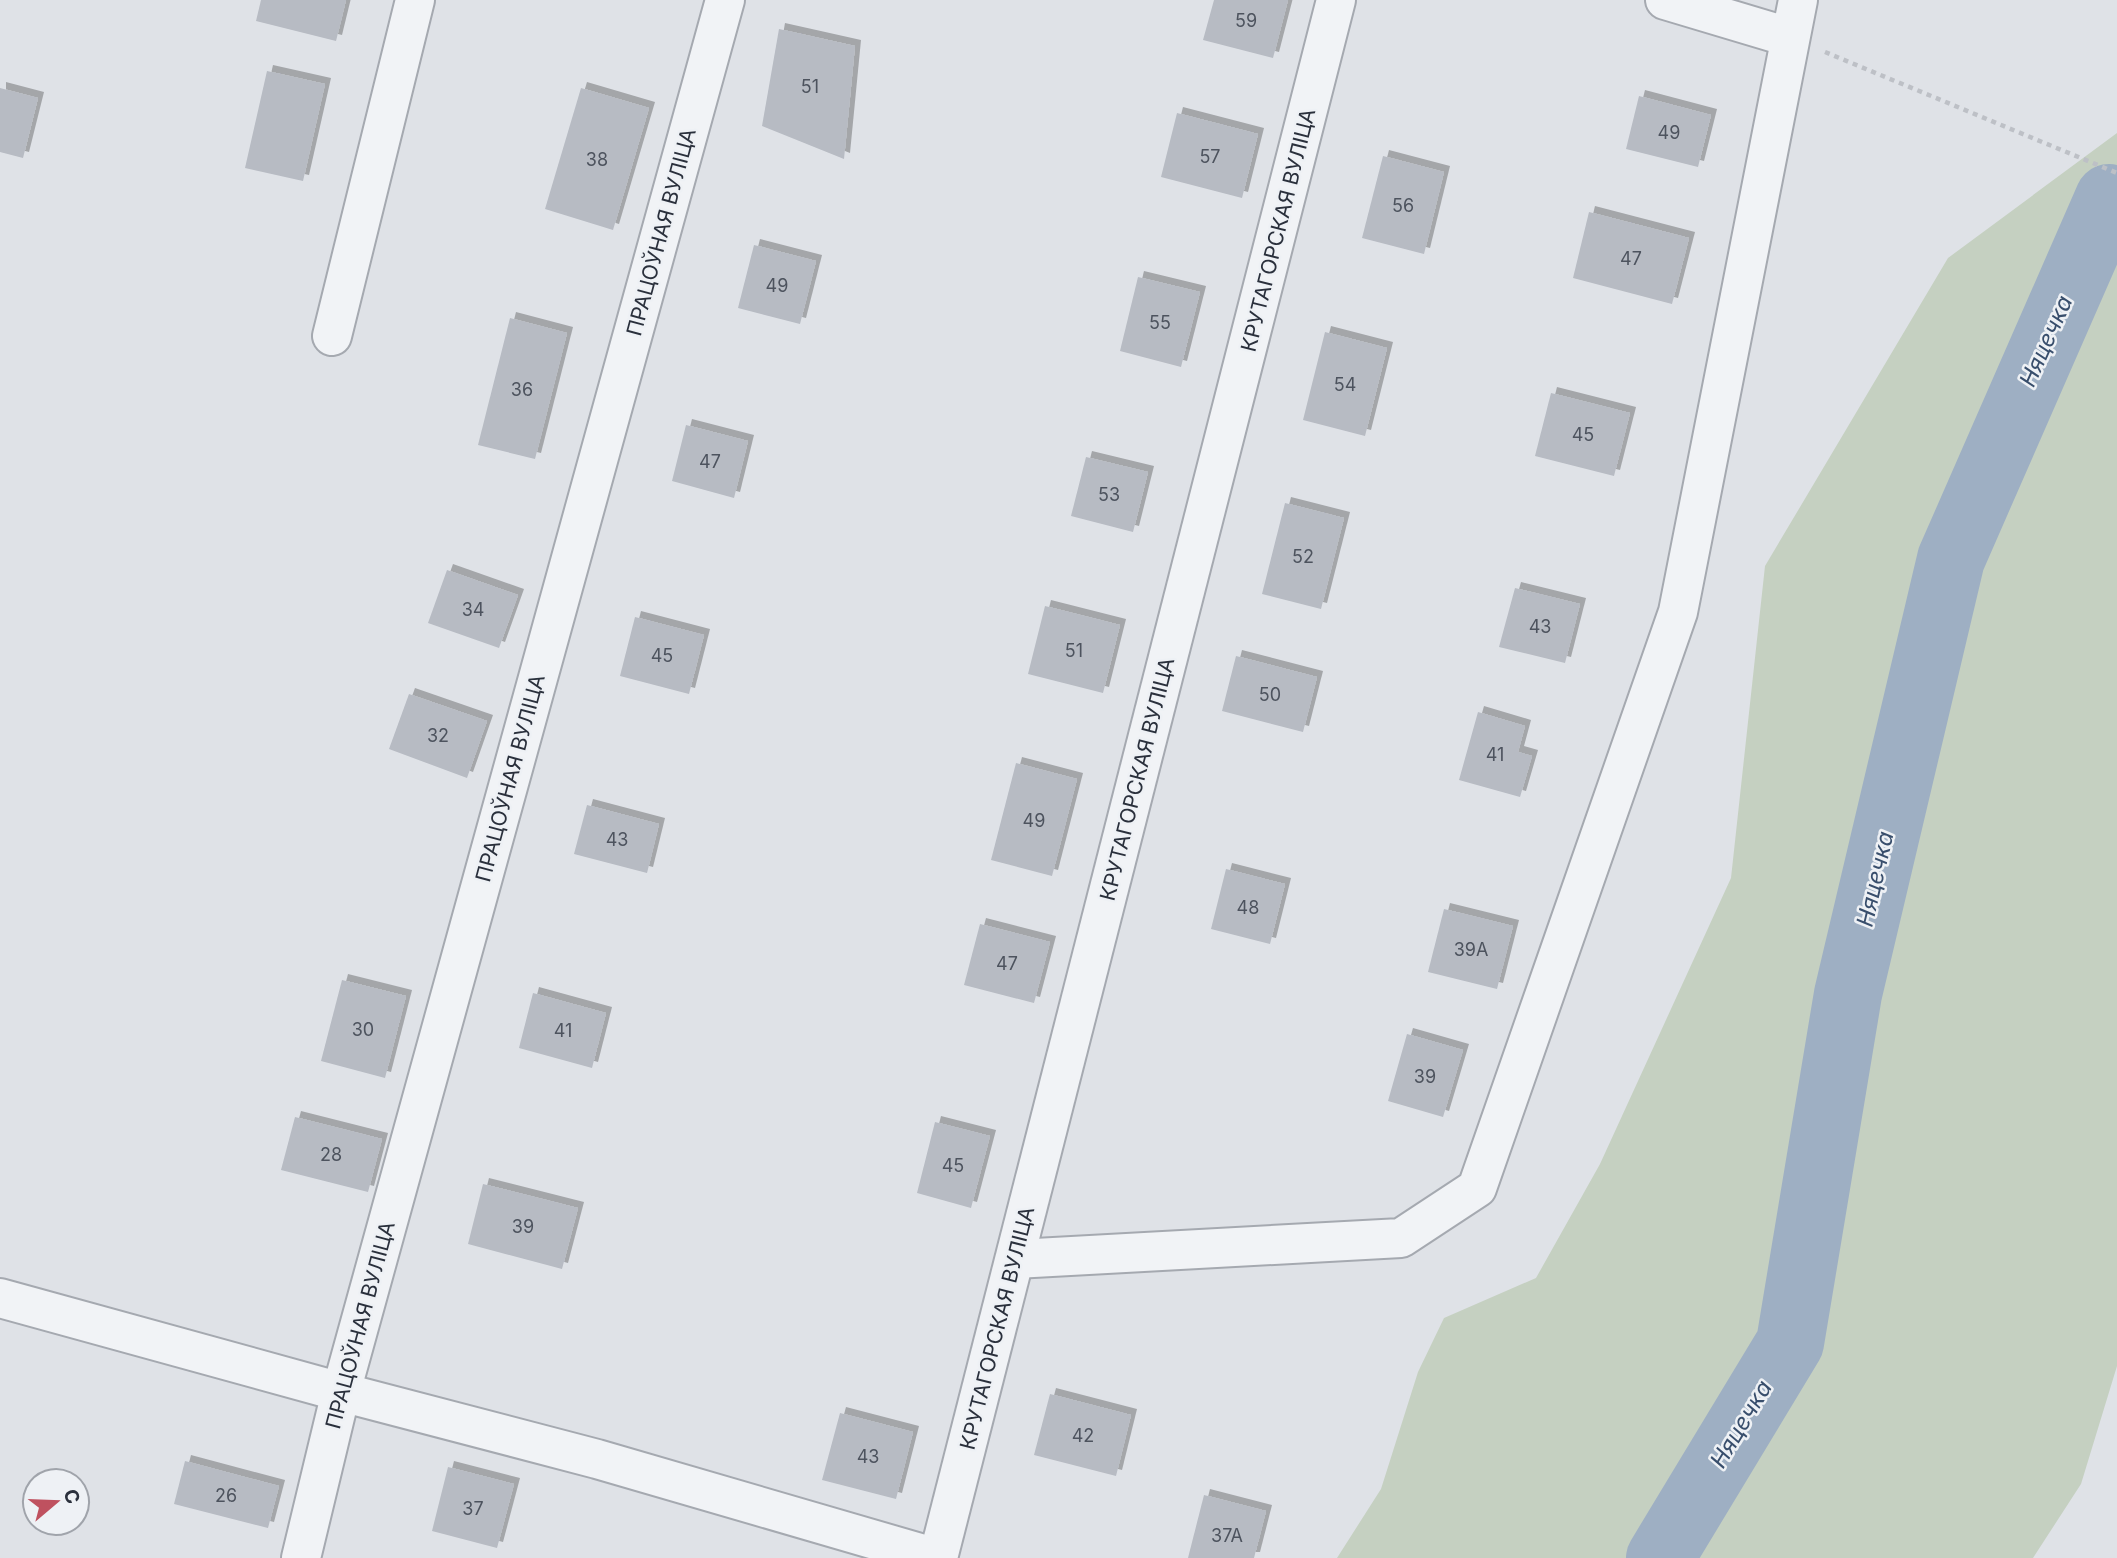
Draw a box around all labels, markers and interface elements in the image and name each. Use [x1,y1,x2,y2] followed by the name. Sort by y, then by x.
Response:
[1235,10,1257,31] house number: 59
[801,76,819,97] house number: 51
[1236,106,1320,354] street label: КРУТАГОРСКАЯ ВУЛІЦА
[1658,122,1680,143] house number: 49
[620,125,701,338] street label: ПРАЦОЎНАЯ ВУЛІЦА
[1199,146,1221,167] house number: 57
[586,149,608,170] house number: 38
[1392,195,1414,216] house number: 56
[1620,248,1642,269] house number: 47
[766,275,788,296] house number: 49
[2014,291,2078,391] water label: Няцечка
[1149,312,1171,333] house number: 55
[1334,374,1356,395] house number: 54
[511,379,533,400] house number: 36
[1572,424,1594,445] house number: 45
[699,451,721,472] house number: 47
[1098,484,1120,505] house number: 53
[1292,546,1314,567] house number: 52
[462,599,484,620] house number: 34
[1529,616,1551,637] house number: 43
[1065,640,1083,661] house number: 51
[651,645,673,666] house number: 45
[1095,655,1179,903] street label: КРУТАГОРСКАЯ ВУЛІЦА
[469,671,550,884] street label: ПРАЦОЎНАЯ ВУЛІЦА
[1259,684,1281,705] house number: 50
[427,725,449,746] house number: 32
[1486,744,1504,765] house number: 41
[1023,810,1045,831] house number: 49
[606,829,628,850] house number: 43
[1850,829,1900,929] water label: Няцечка
[1237,897,1259,918] house number: 48
[1454,939,1488,960] house number: 39А
[996,953,1018,974] house number: 47
[352,1019,374,1040] house number: 30
[554,1020,572,1041] house number: 41
[1414,1066,1436,1087] house number: 39
[320,1144,342,1165] house number: 28
[942,1155,964,1176] house number: 45
[955,1204,1039,1452] street label: КРУТАГОРСКАЯ ВУЛІЦА
[512,1216,534,1237] house number: 39
[319,1218,400,1431] street label: ПРАЦОЎНАЯ ВУЛІЦА
[1704,1375,1778,1473] water label: Няцечка
[1072,1425,1094,1446] house number: 42
[857,1446,879,1467] house number: 43
[21,1467,91,1537] north arrow
[215,1485,237,1506] house number: 26
[58,1486,85,1507] text: С
[462,1498,484,1519] house number: 37
[1211,1525,1243,1546] house number: 37А

